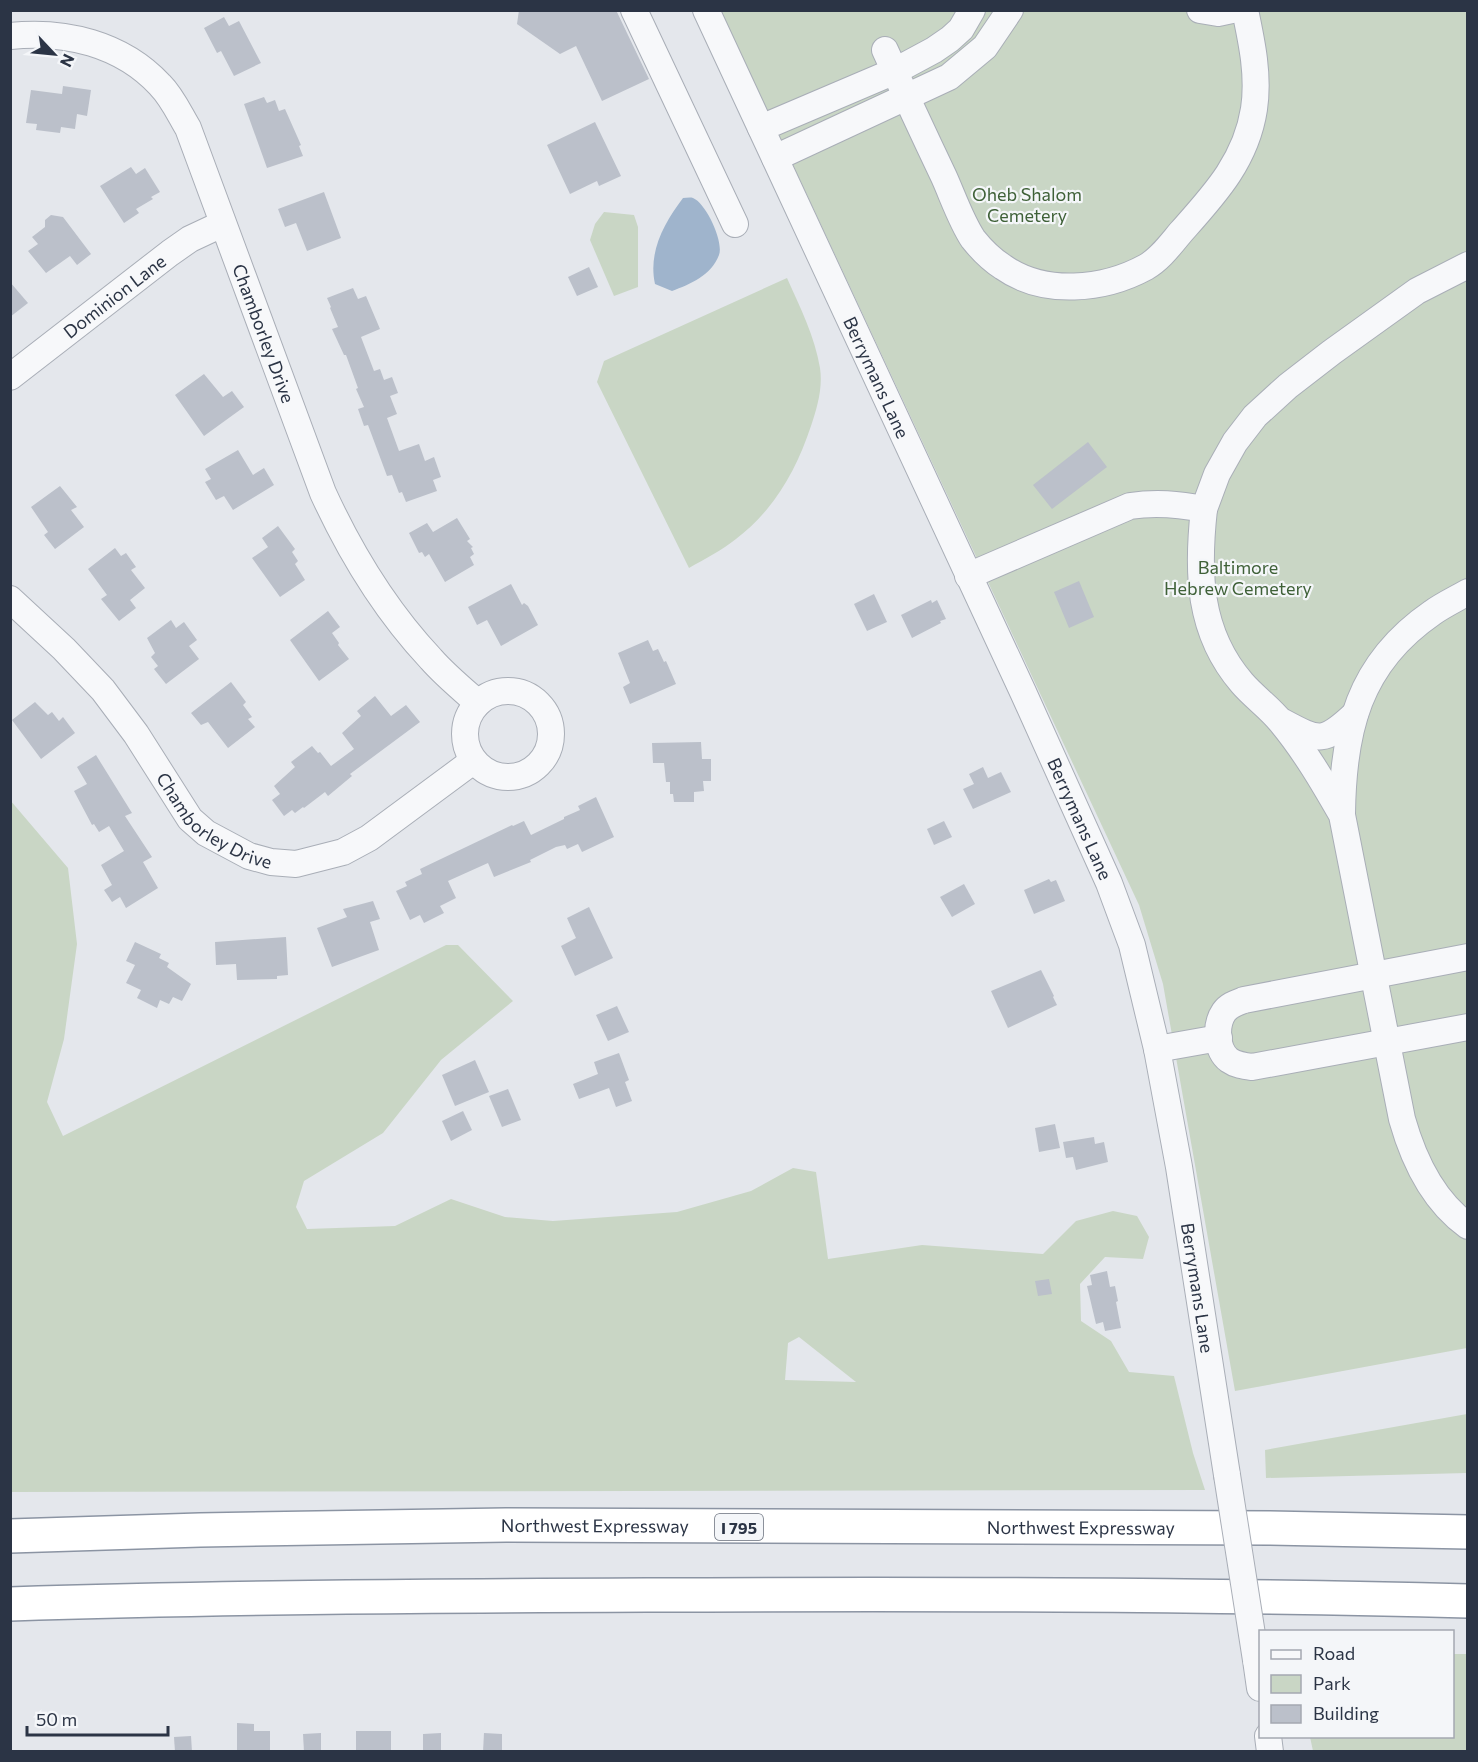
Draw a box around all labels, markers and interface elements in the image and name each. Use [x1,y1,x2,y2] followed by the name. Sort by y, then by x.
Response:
[24,24,84,84] north arrow
[57,51,79,70] text: N
[972,183,1082,226] park label: Oheb Shalom Cemetery
[59,250,170,343] street label: Dominion Lane
[228,261,300,406] street label: Chamborley Drive
[839,313,914,442] street label: Berrymans Lane
[1164,556,1312,599] park label: Baltimore Hebrew Cemetery
[1043,754,1117,883] street label: Berrymans Lane
[152,768,274,873] street label: Chamborley Drive
[1177,1221,1219,1355] street label: Berrymans Lane
[501,1514,689,1537] street label: Northwest Expressway
[715,1514,763,1540] road number: I 795
[987,1516,1175,1539] street label: Northwest Expressway
[1259,1630,1454,1738] legend
[1313,1642,1355,1664] text: Road
[1313,1672,1351,1694] text: Park
[27,1699,168,1737] scale bar
[1313,1702,1379,1724] text: Building
[36,1708,77,1730] text: 50 m

